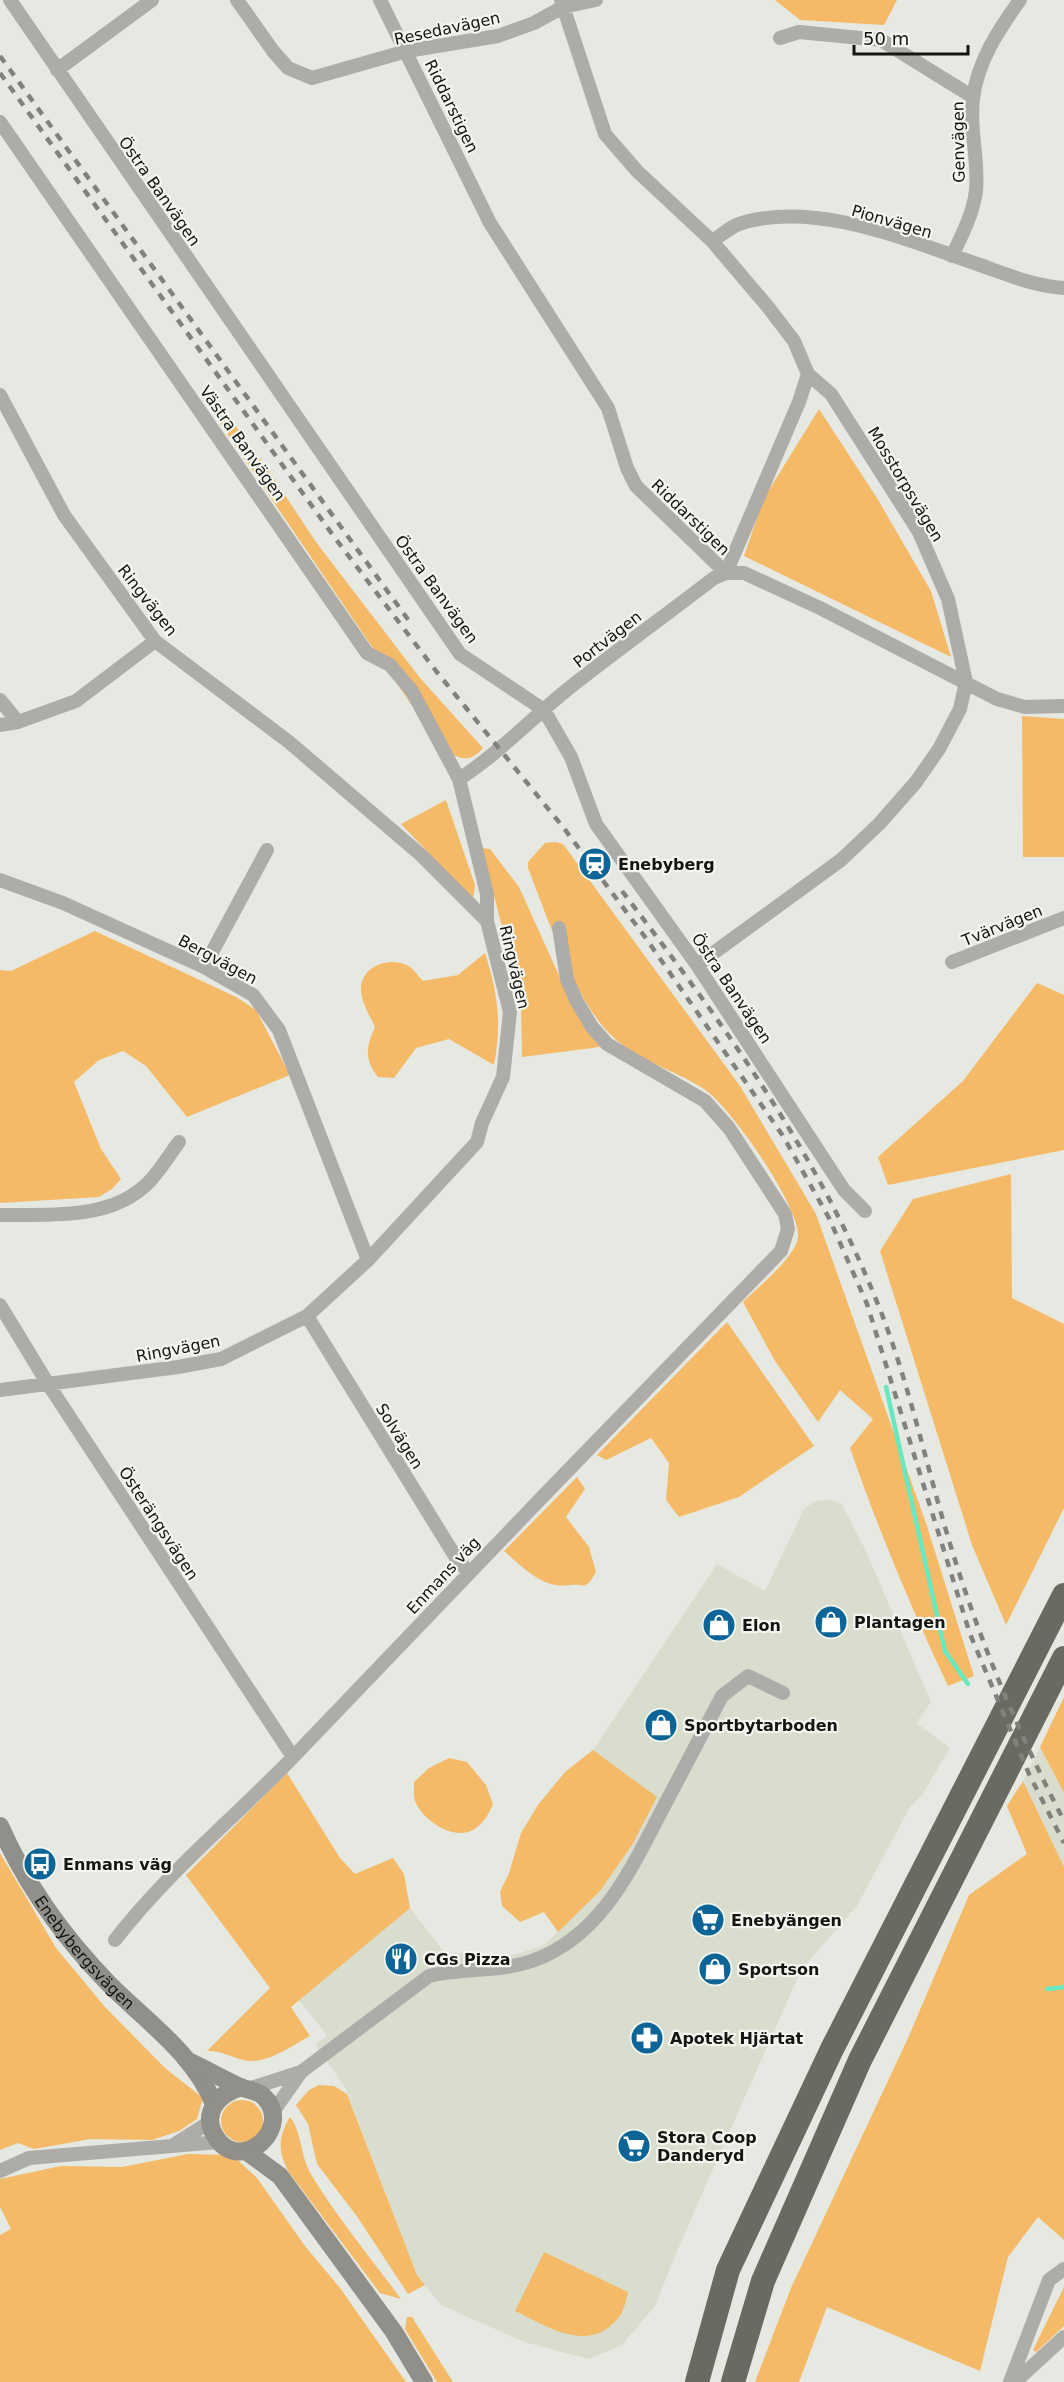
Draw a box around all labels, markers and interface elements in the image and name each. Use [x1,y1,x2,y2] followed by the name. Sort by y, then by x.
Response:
[392,8,502,49] street label: Resedavägen
[854,18,968,56] scale bar
[863,28,909,49] text: 50 m
[421,56,482,156] street label: Riddarstigen
[948,101,969,183] street label: Genvägen
[115,133,204,250] street label: Östra Banvägen
[849,201,934,242] street label: Pionvägen
[196,382,289,504] street label: Västra Banvägen
[864,423,947,545] street label: Mosstorpsvägen
[648,475,734,559] street label: Riddarstigen
[391,532,482,647] street label: Östra Banvägen
[114,561,181,640] street label: Ringvägen
[569,607,645,672] street label: Portvägen
[577,846,613,882] station icon: Enebyberg
[618,855,715,874] place label: Enebyberg
[958,901,1045,951] street label: Tvärvägen
[496,923,533,1011] street label: Ringvägen
[688,929,776,1047] street label: Östra Banvägen
[175,931,260,988] street label: Bergvägen
[134,1331,222,1366] street label: Ringvägen
[372,1400,427,1473] street label: Solvägen
[115,1463,202,1584] street label: Österängsvägen
[403,1533,484,1618] street label: Enmans väg
[813,1604,849,1640] shop icon: Plantagen
[701,1607,737,1643] shop icon: Elon
[854,1613,946,1632] place label: Plantagen
[742,1616,781,1635] place label: Elon
[643,1707,679,1743] shop icon: Sportbytarboden
[684,1716,838,1735] place label: Sportbytarboden
[22,1846,58,1882] bus stop icon: Enmans väg
[63,1855,172,1874] place label: Enmans väg
[30,1892,138,2013] street label: Enebybergsvägen
[690,1902,726,1938] supermarket icon: Enebyängen
[731,1911,842,1930] place label: Enebyängen
[383,1941,419,1977] restaurant icon: CGs Pizza
[424,1950,511,1969] place label: CGs Pizza
[697,1951,733,1987] shop icon: Sportson
[738,1960,819,1979] place label: Sportson
[629,2020,665,2056] pharmacy icon: Apotek Hjärtat
[670,2029,804,2048] place label: Apotek Hjärtat
[616,2128,652,2164] supermarket icon: Stora Coop Danderyd
[657,2128,757,2165] place label: Stora Coop Danderyd

